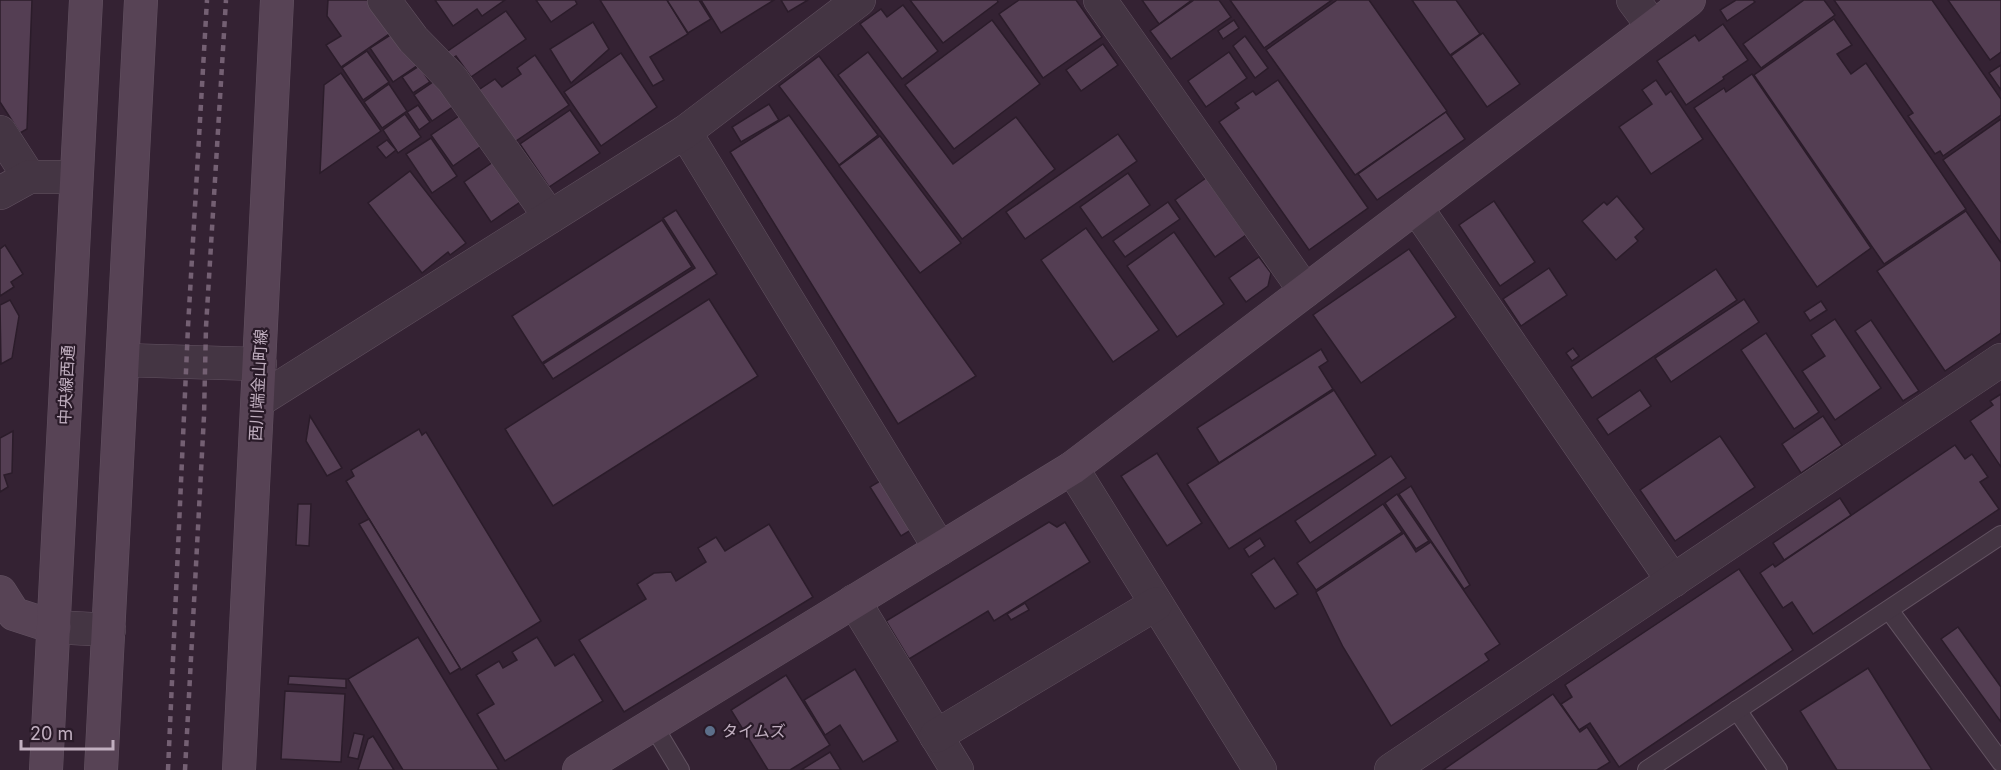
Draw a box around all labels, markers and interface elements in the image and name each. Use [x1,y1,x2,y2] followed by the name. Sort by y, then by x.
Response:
[245,329,271,441] street label: 西川端金山町線
[54,345,78,425] street label: 中央線西通
[21,713,112,751] scale bar
[722,721,786,741] place label: タイムズ
[30,723,73,744] text: 20 m
[703,724,717,738] marker: タイムズ

